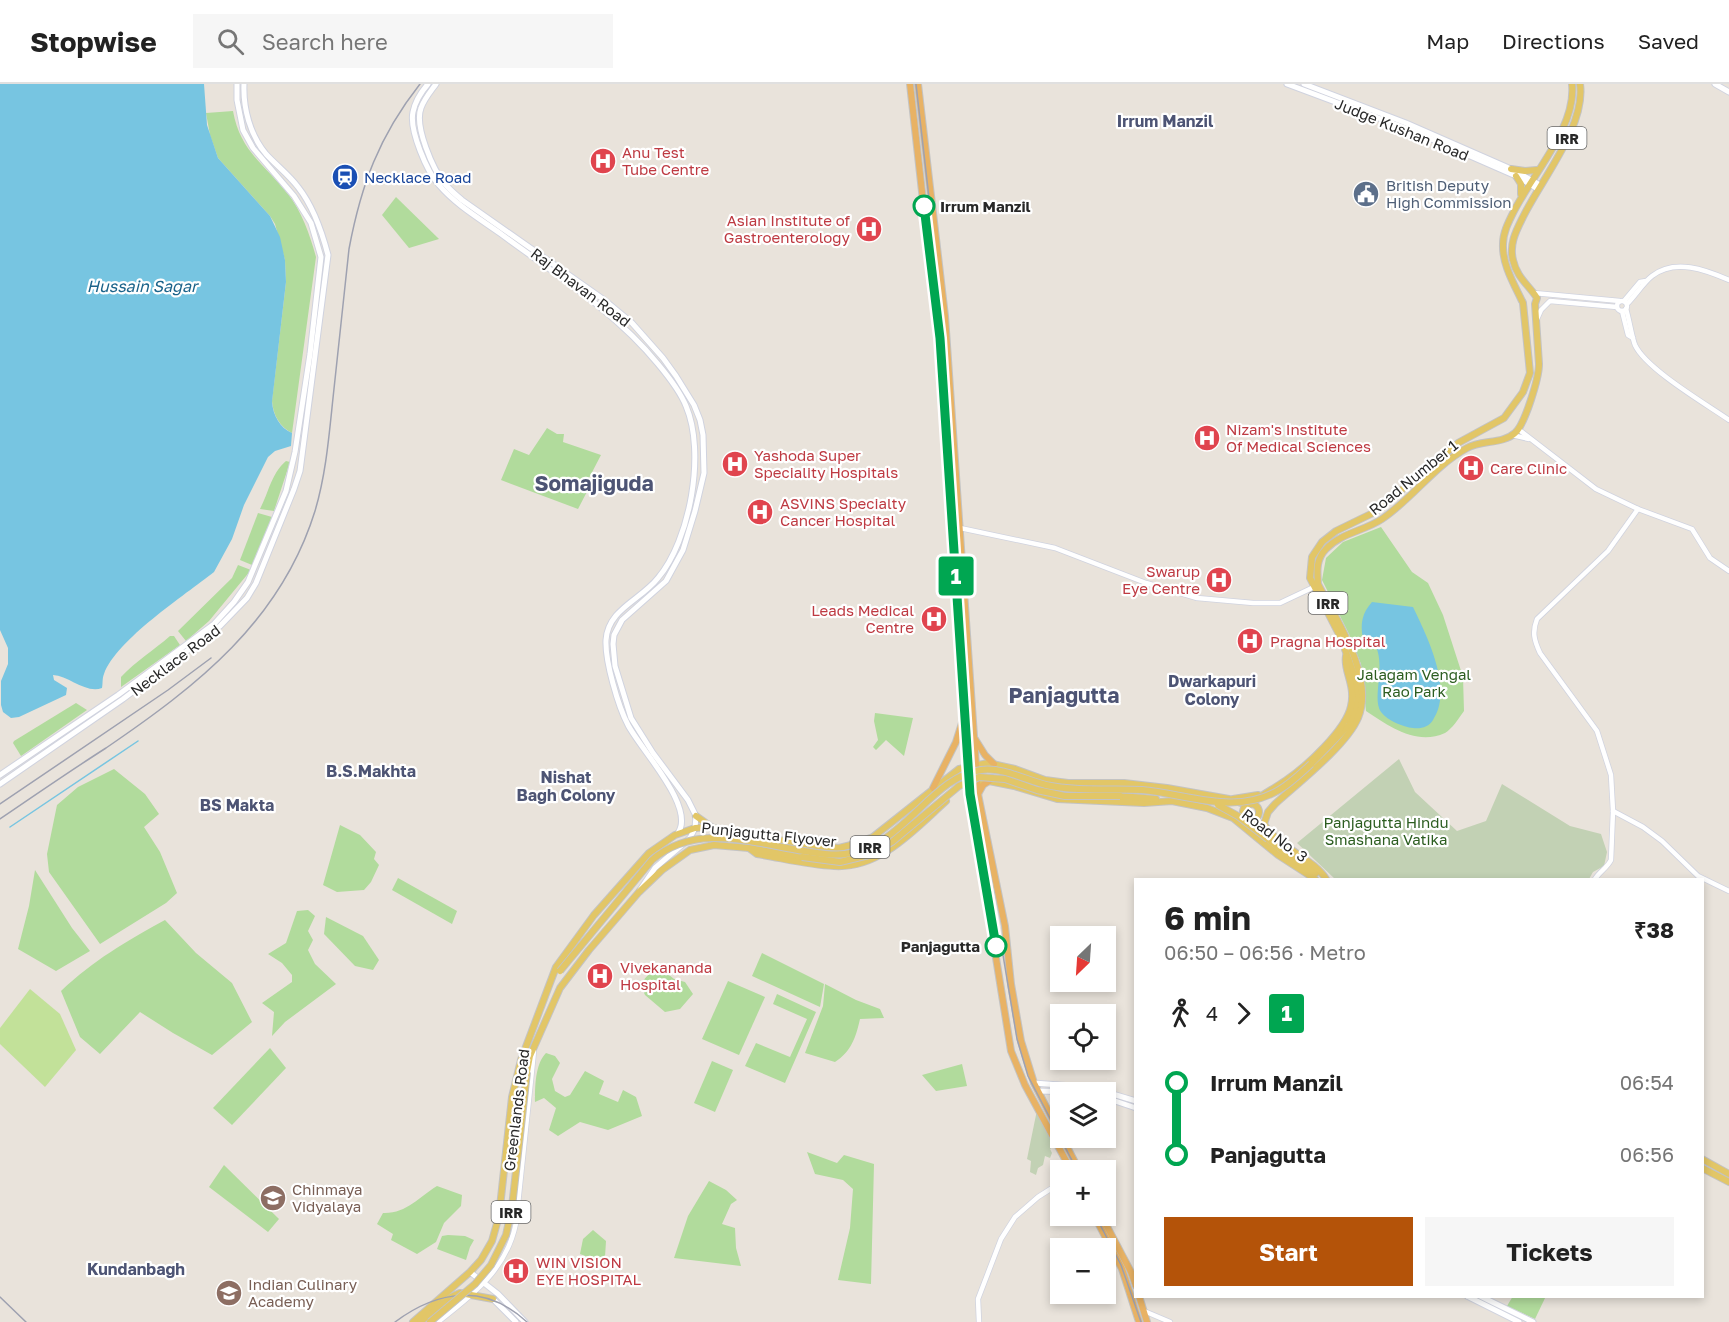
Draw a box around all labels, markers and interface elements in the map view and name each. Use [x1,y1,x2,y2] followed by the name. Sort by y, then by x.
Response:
[193,14,613,68] search box
[30,25,157,58] text: Stopwise
[214,25,247,58] icon: search
[262,28,388,55] text: Search here
[1426,28,1469,54] text: Map
[1502,28,1605,54] text: Directions
[1638,28,1699,54] text: Saved
[1332,94,1472,164] street label: Judge Kushan Road
[1117,111,1214,131] district label: Irrum Manzil
[1548,127,1586,149] road number: IRR
[622,143,709,178] place label: Anu Test Tube Centre
[588,146,618,176] hospital icon: Anu Test Tube Centre
[330,162,360,192] station icon: Necklace Road
[364,168,471,186] place label: Necklace Road
[1386,176,1512,211] place label: British Deputy High Commission
[1351,179,1381,209] public building icon: British Deputy High Commission
[913,195,935,217] marker: Irrum Manzil
[940,197,1031,215] place label: Irrum Manzil
[724,211,851,246] place label: Asian Institute of Gastroenterology
[854,214,884,244] hospital icon: Asian Institute of Gastroenterology
[528,244,634,330] street label: Raj Bhavan Road
[87,276,200,296] water label: Hussain Sagar
[1226,420,1371,455] place label: Nizam's Institute Of Medical Sciences
[1192,423,1222,453] hospital icon: Nizam's Institute Of Medical Sciences
[1365,436,1461,518] street label: Road Number 1
[754,446,898,481] place label: Yashoda Super Speciality Hospitals
[720,449,750,479] hospital icon: Yashoda Super Speciality Hospitals
[1456,453,1486,483] hospital icon: Care Clinic
[1490,459,1567,477] place label: Care Clinic
[534,470,654,496] district label: Somajiguda
[780,494,907,529] place label: ASVINS Specialty Cancer Hospital
[745,497,775,527] hospital icon: ASVINS Specialty Cancer Hospital
[936,556,976,596] line badge: 1
[1122,562,1200,597] place label: Swarup Eye Centre
[951,563,961,589] text: 1
[1204,565,1234,595] hospital icon: Swarup Eye Centre
[1308,592,1348,614] road number: IRR
[811,601,914,636] place label: Leads Medical Centre
[919,604,949,634] hospital icon: Leads Medical Centre
[127,620,223,700] street label: Necklace Road
[1235,626,1265,656] hospital icon: Pragna Hospital
[1270,632,1386,650] place label: Pragna Hospital
[1357,665,1471,700] park label: Jalagam Vengal Rao Park
[1168,671,1256,709] district label: Dwarkapuri Colony
[1009,682,1119,708] district label: Panjagutta
[326,761,416,781] district label: B.S.Makhta
[517,767,616,805] district label: Nishat Bagh Colony
[200,795,274,815] district label: BS Makta
[1239,804,1311,866] street label: Road No. 3
[1323,813,1449,848] park label: Panjagutta Hindu Smashana Vatika
[700,818,838,850] street label: Punjagutta Flyover
[850,836,890,858] road number: IRR
[1164,898,1251,937] text: 6 min
[1634,916,1674,943] text: ₹38
[1050,926,1116,992] north arrow
[1050,926,1116,1304] map controls
[985,935,1007,957] marker: Panjagutta
[901,937,980,955] place label: Panjagutta
[1164,940,1366,964] text: 06:50 – 06:56 · Metro
[620,958,712,993] place label: Vivekananda Hospital
[585,961,615,991] hospital icon: Vivekananda Hospital
[1164,997,1197,1030] icon: walk
[1227,997,1260,1030] icon: forward
[1281,1000,1292,1026] text: 1
[1206,1001,1218,1025] text: 4
[1050,1004,1116,1070] button: locate
[500,1048,532,1172] street label: Greenlands Road
[1210,1069,1343,1096] text: Irrum Manzil
[1620,1070,1674,1094] text: 06:54
[1050,1082,1116,1148] button: layers
[1210,1141,1326,1168] text: Panjagutta
[1620,1142,1674,1166] text: 06:56
[1050,1160,1116,1226] button: +
[292,1180,363,1215] place label: Chinmaya Vidyalaya
[258,1183,288,1213] school or university icon: Chinmaya Vidyalaya
[492,1201,530,1223] road number: IRR
[1164,1217,1413,1286] button: Start
[1425,1217,1674,1286] button: Tickets
[1050,1238,1116,1304] button: −
[536,1253,642,1288] place label: WIN VISION EYE HOSPITAL
[501,1256,531,1286] hospital icon: WIN VISION EYE HOSPITAL
[87,1259,185,1279] district label: Kundanbagh
[248,1275,358,1310] place label: Indian Culinary Academy
[214,1278,244,1308] school or university icon: Indian Culinary Academy

